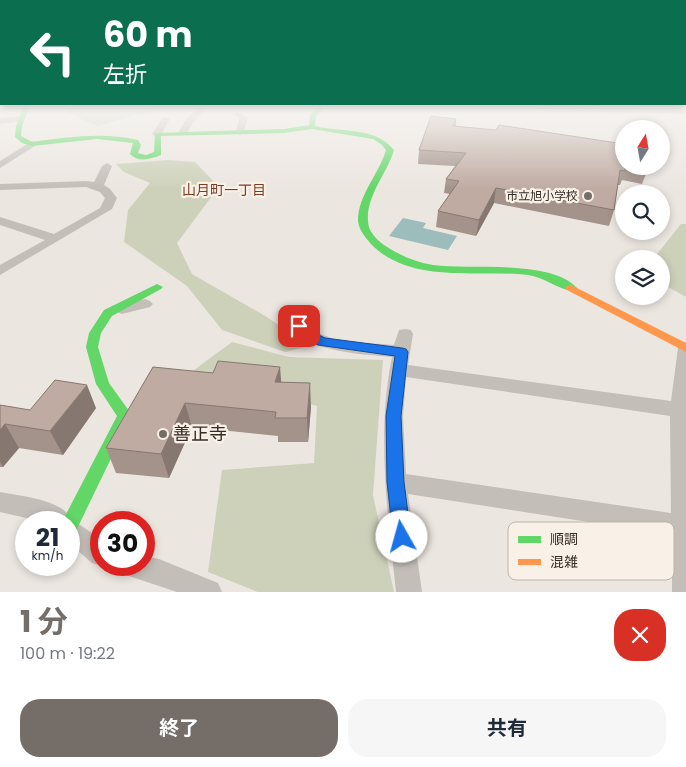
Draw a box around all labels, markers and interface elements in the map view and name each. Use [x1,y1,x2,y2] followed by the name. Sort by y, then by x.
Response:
[103,10,193,59] text: 60 m
[20,20,85,85] icon: left
[103,59,147,90] text: 左折
[615,120,670,175] north arrow
[615,120,670,305] map controls
[182,180,266,200] district label: 山月町一丁目
[615,185,670,240] button: search
[506,187,578,204] place label: 市立旭小学校
[582,190,594,202] marker: 市立旭小学校
[615,250,670,305] button: layers
[278,305,320,347] pin
[285,312,313,340] icon: arrive
[173,421,227,446] place label: 善正寺
[157,428,169,440] marker: 善正寺
[375,510,427,562] position arrow
[90,511,155,576] speed limit sign: 30
[36,520,59,555] text: 21
[508,522,674,580] legend
[550,529,578,549] text: 順調
[32,547,63,564] text: km/h
[550,552,578,572] text: 混雑
[20,600,68,643] text: 1 分
[614,609,666,661] button: close
[20,642,115,665] text: 100 m · 19:22
[20,699,338,757] button: 終了
[348,699,666,757] button: 共有

